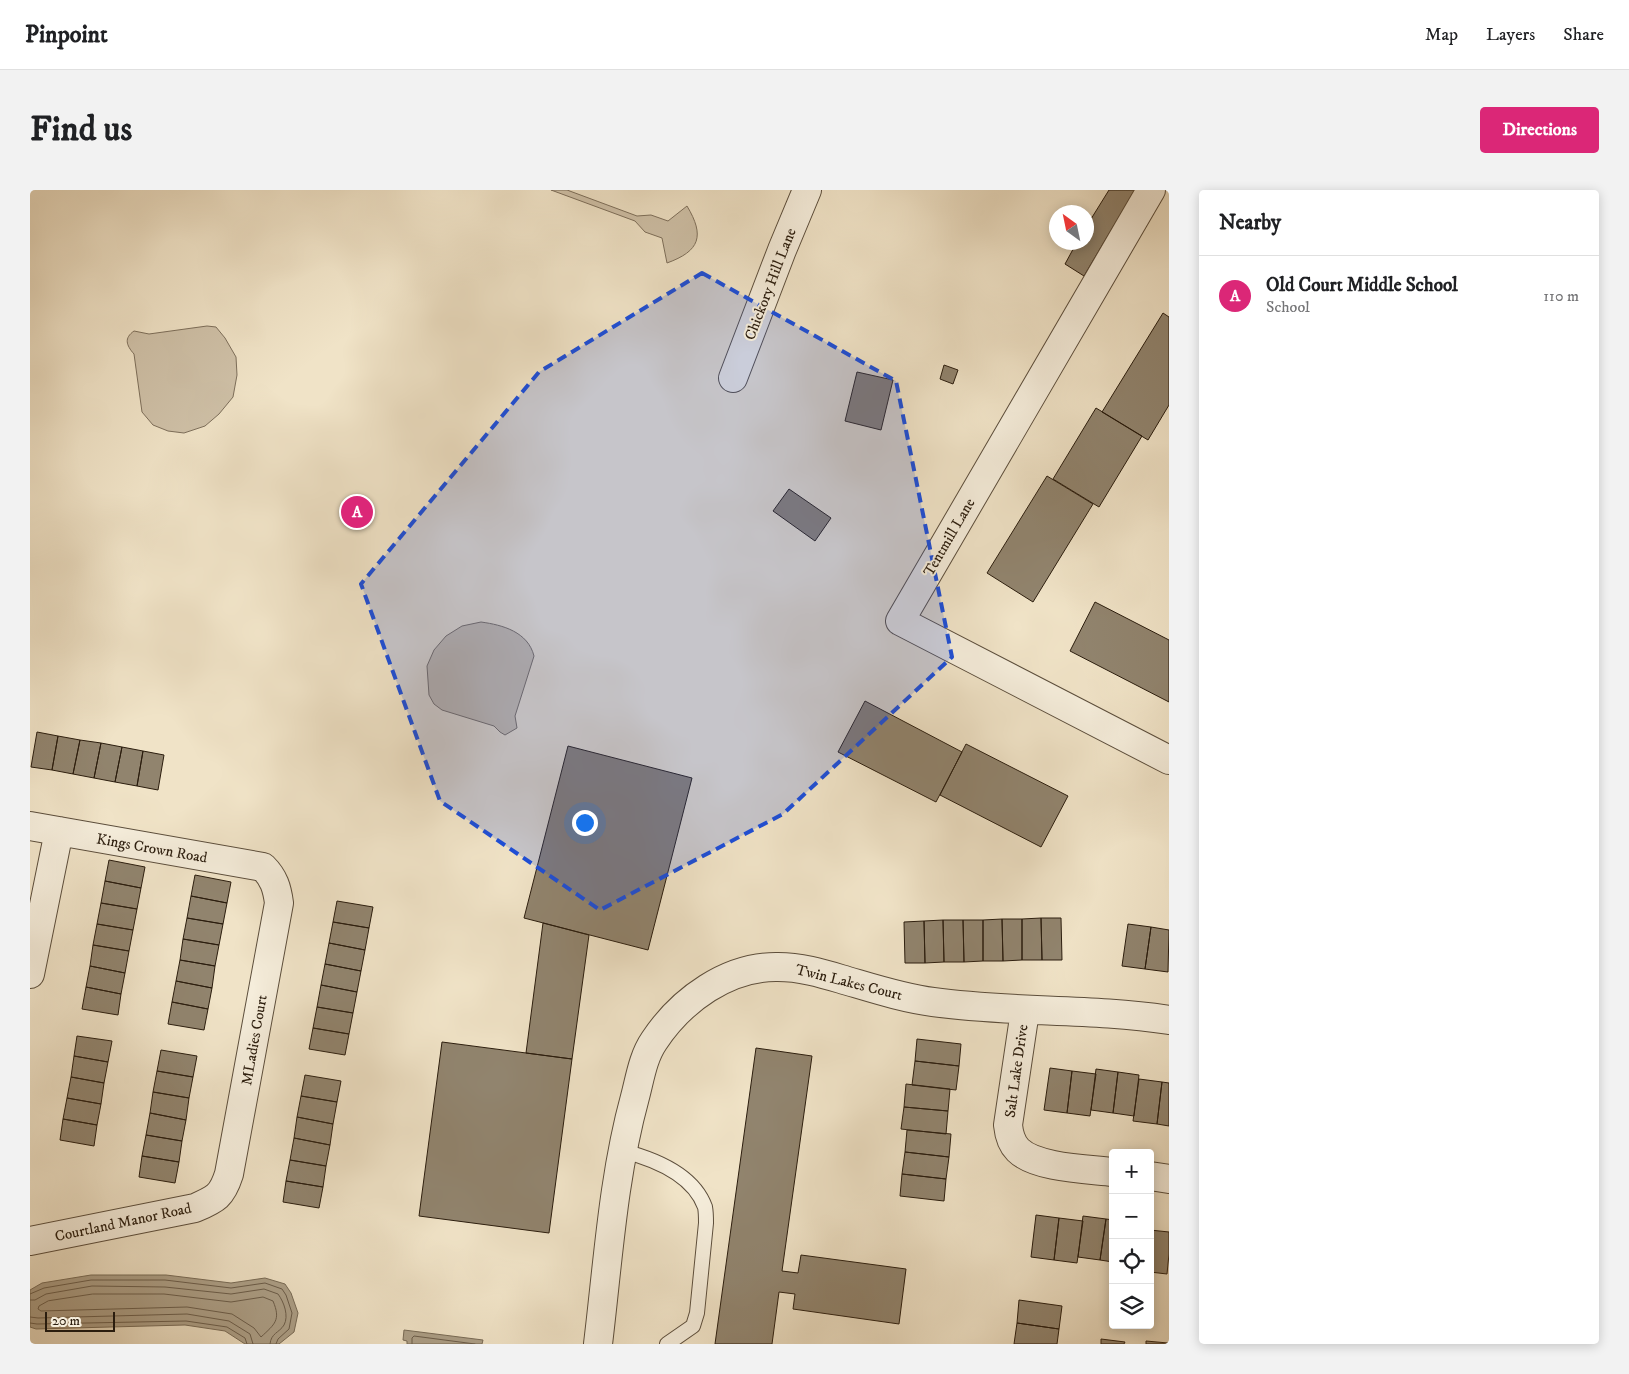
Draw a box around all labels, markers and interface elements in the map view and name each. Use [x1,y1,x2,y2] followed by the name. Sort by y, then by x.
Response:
[25,20,108,50] text: Pinpoint
[1425,24,1458,46] text: Map
[1486,24,1535,46] text: Layers
[1563,24,1604,46] text: Share
[1480,107,1599,153] button: Directions
[30,108,132,152] text: Find us
[1049,205,1094,250] north arrow
[1219,210,1281,236] text: Nearby
[740,225,801,343] street label: Chickory Hill Lane
[1266,274,1458,297] text: Old Court Middle School
[1230,286,1240,306] text: A
[1543,286,1579,306] text: 110 m
[1266,297,1310,317] text: School
[341,493,373,531] pin: A
[919,495,979,580] street label: Tentmill Lane
[572,810,598,836] your location
[95,829,209,868] street label: Kings Crown Road
[794,960,904,1005] street label: Twin Lakes Court
[237,993,272,1087] street label: MLadies Court
[1001,1023,1032,1119] street label: Salt Lake Drive
[1109,1149,1154,1329] map controls
[1109,1149,1154,1194] button: +
[1109,1194,1154,1239] button: −
[53,1199,194,1246] street label: Courtland Manor Road
[1109,1239,1154,1284] button: locate
[1109,1284,1154,1329] button: layers
[45,1309,115,1332] scale bar
[52,1312,80,1330] text: 20 m

